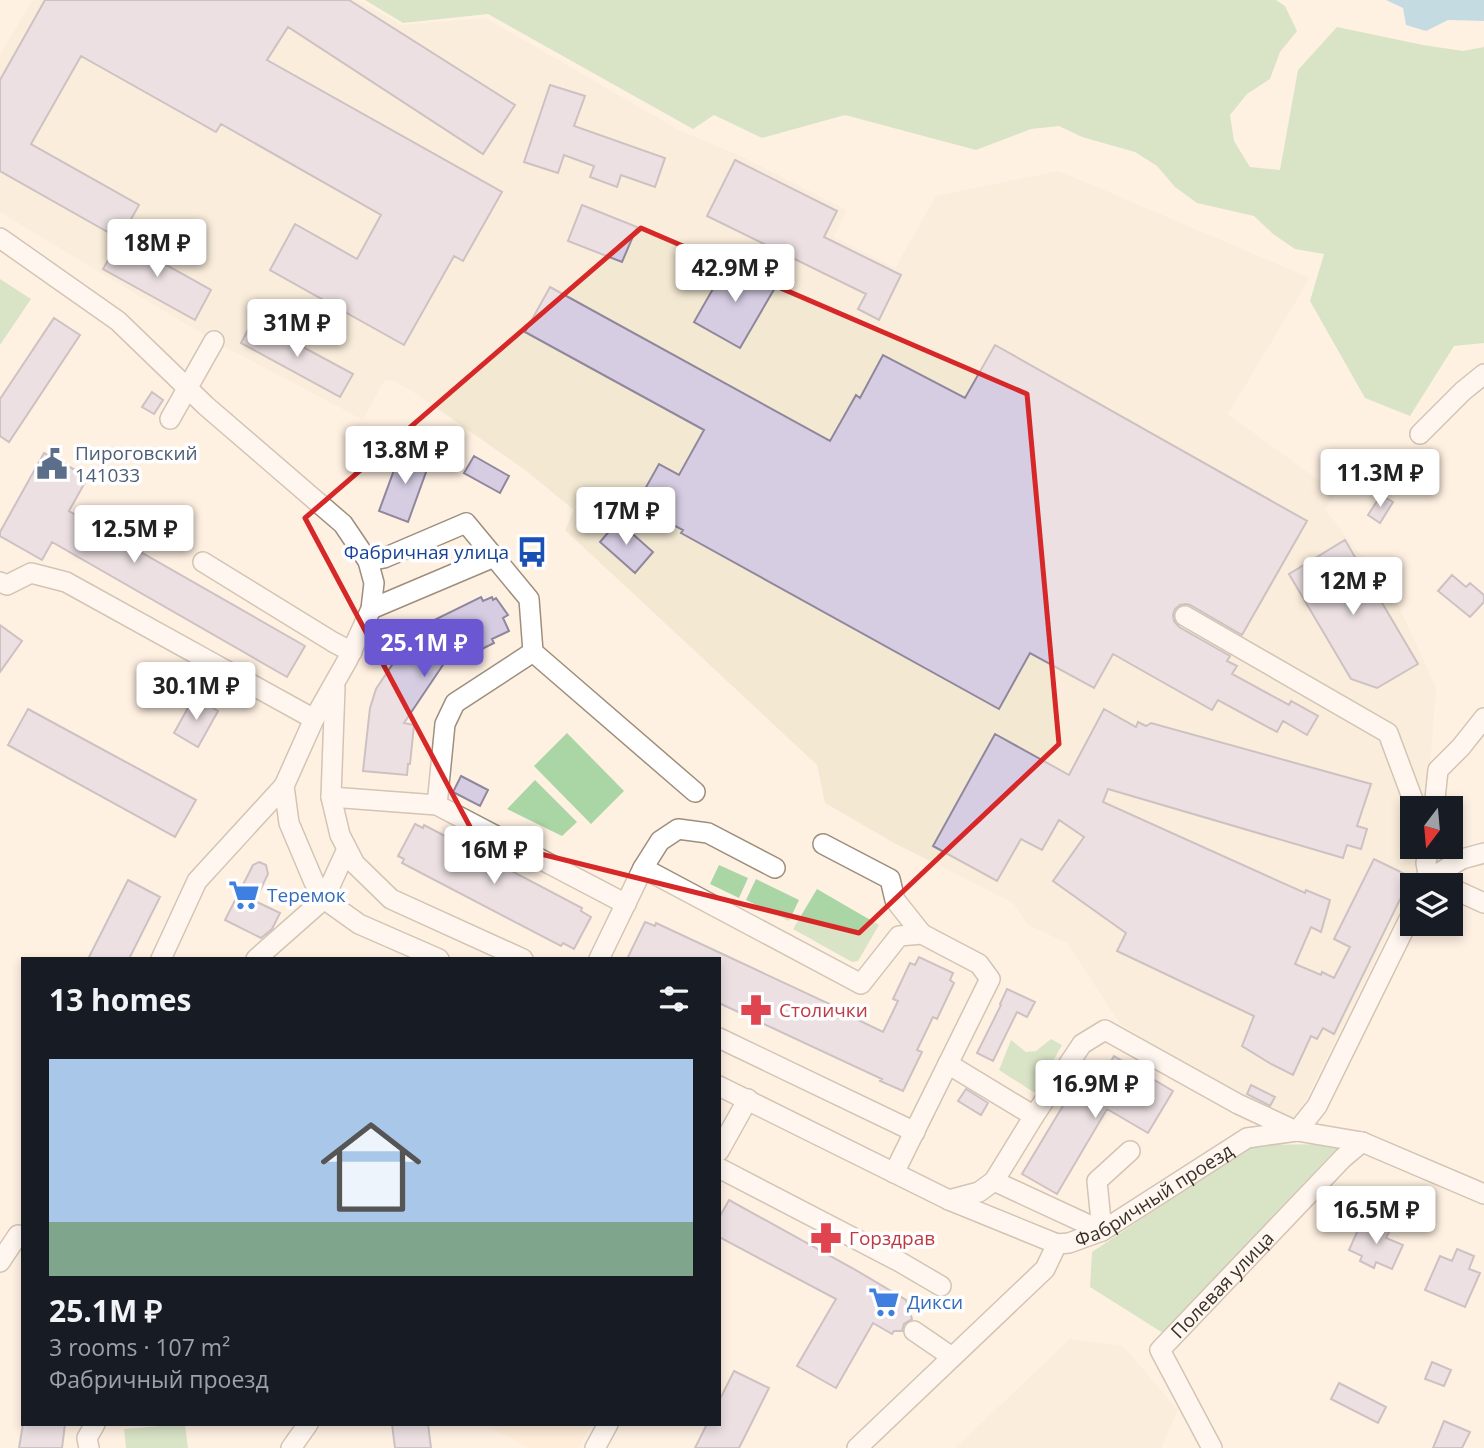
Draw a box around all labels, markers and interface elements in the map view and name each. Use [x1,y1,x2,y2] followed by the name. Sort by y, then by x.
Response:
[108,219,206,279] pin: 18M ₽
[123,226,191,258] text: 18M ₽
[670,244,800,304] pin: 42.9M ₽
[691,251,779,283] text: 42.9M ₽
[248,300,346,359] pin: 31M ₽
[263,306,331,338] text: 31M ₽
[340,426,470,486] pin: 13.8M ₽
[361,433,449,465] text: 13.8M ₽
[75,440,198,488] place label: Пироговский 141033
[35,447,69,481] public building icon: Пироговский 141033
[1315,449,1445,509] pin: 11.3M ₽
[1336,456,1424,488] text: 11.3M ₽
[577,488,675,547] pin: 17M ₽
[592,494,660,526] text: 17M ₽
[69,505,199,565] pin: 12.5M ₽
[90,512,178,544] text: 12.5M ₽
[515,535,549,569] bus stop icon: Фабричная улица
[344,539,509,565] place label: Фабричная улица
[1304,558,1402,617] pin: 12M ₽
[1319,564,1387,596] text: 12M ₽
[359,620,489,679] pin: 25.1M ₽
[380,626,468,658] text: 25.1M ₽
[131,662,261,722] pin: 30.1M ₽
[152,669,240,701] text: 30.1M ₽
[1400,796,1463,859] north arrow
[1400,796,1463,936] map controls
[445,826,543,886] pin: 16M ₽
[460,833,528,865] text: 16M ₽
[1400,873,1463,936] button: layers
[227,878,261,912] supermarket icon: Теремок
[267,882,346,908] place label: Теремок
[49,979,192,1020] text: 13 homes
[655,980,693,1018] icon: filters
[739,993,773,1027] pharmacy icon: Столички
[779,997,868,1023] place label: Столички
[1030,1060,1160,1120] pin: 16.9M ₽
[1051,1067,1139,1099] text: 16.9M ₽
[308,1104,434,1230] icon: home
[1071,1137,1238,1253] street label: Фабричный проезд
[1311,1186,1441,1246] pin: 16.5M ₽
[1332,1193,1420,1225] text: 16.5M ₽
[809,1221,843,1255] pharmacy icon: Горздрав
[849,1225,935,1251] place label: Горздрав
[1165,1226,1279,1344] street label: Полевая улица
[867,1285,901,1319] supermarket icon: Дикси
[907,1289,963,1315] place label: Дикси
[49,1290,163,1331] text: 25.1M ₽
[49,1331,230,1363] text: 3 rooms · 107 m²
[49,1363,269,1395] text: Фабричный проезд

